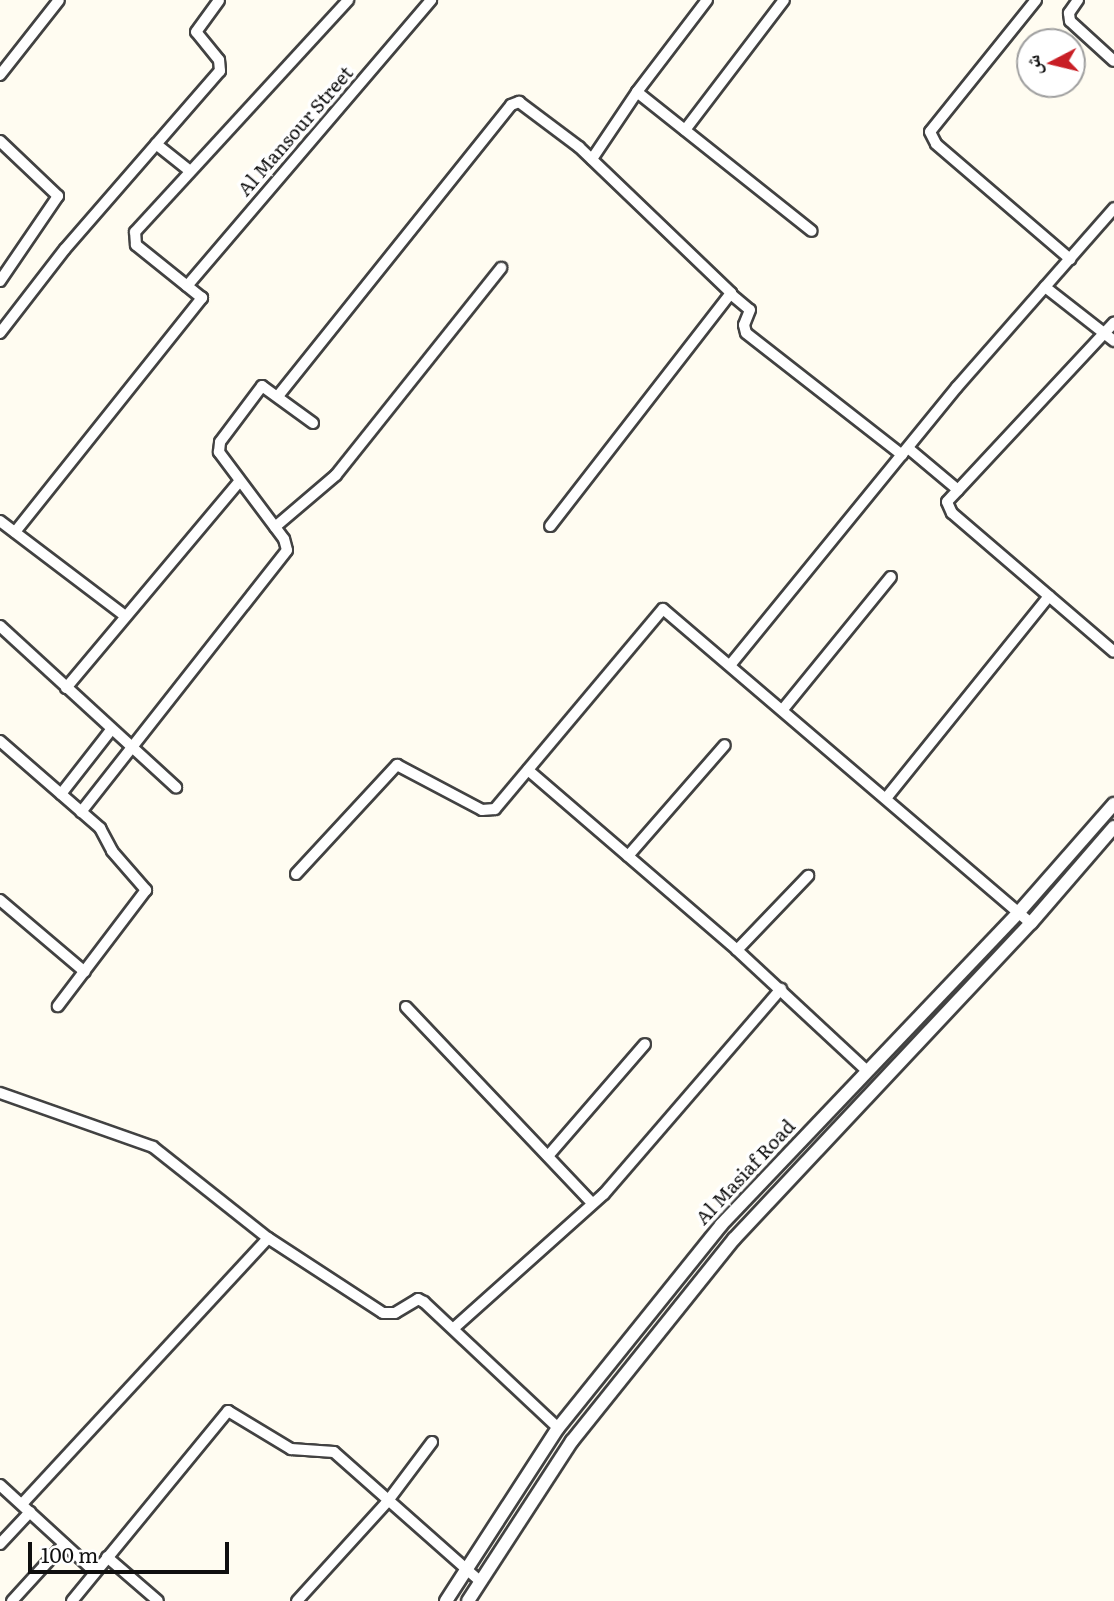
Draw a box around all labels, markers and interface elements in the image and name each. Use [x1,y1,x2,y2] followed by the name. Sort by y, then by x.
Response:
[1016,28,1086,98] north arrow
[1017,54,1047,77] text: ش
[233,62,357,200] street label: Al Mansour Street
[691,1115,799,1229] street label: Al Masiaf Road
[32,1528,233,1572] scale bar
[41,1538,98,1569] text: 100 m

